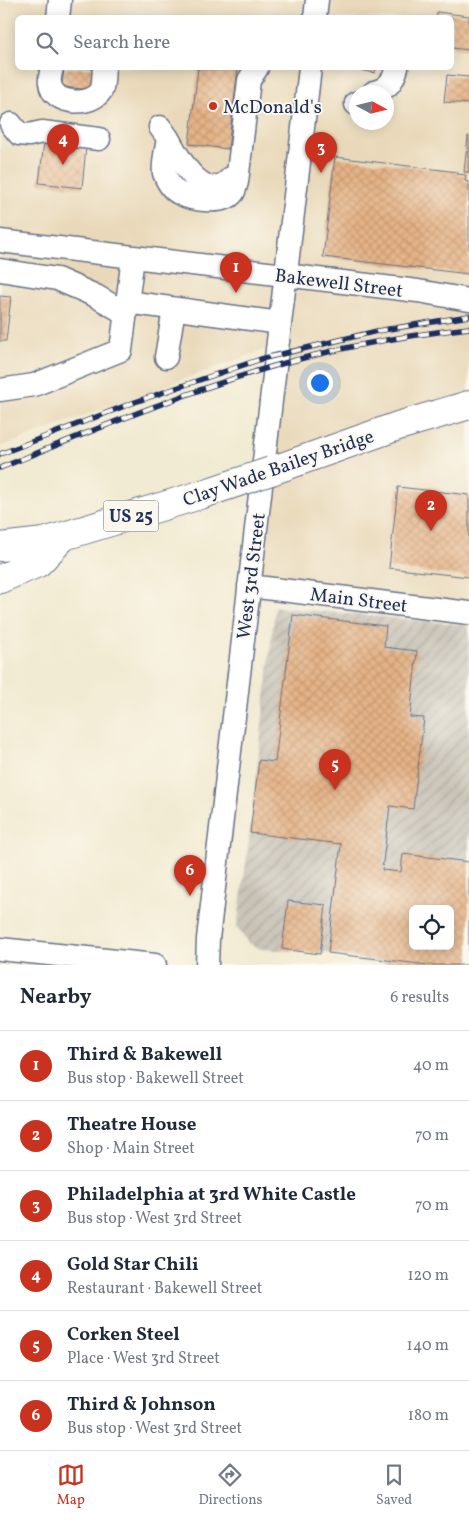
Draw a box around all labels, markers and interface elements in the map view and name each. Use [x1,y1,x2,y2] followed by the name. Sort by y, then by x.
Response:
[15,15,454,70] search box
[33,29,61,57] icon: search
[73,30,170,56] text: Search here
[349,85,394,130] north arrow
[223,95,322,121] place label: McDonald's
[207,100,219,112] marker: McDonald's
[47,124,79,165] pin: 4
[305,132,337,173] pin: 3
[220,252,252,293] pin: 1
[273,263,405,305] street label: Bakewell Street
[307,370,333,396] your location
[180,424,378,514] street label: Clay Wade Bailey Bridge
[415,490,447,531] pin: 2
[104,501,158,532] road number: US 25
[231,511,273,641] street label: West 3rd Street
[309,582,409,620] street label: Main Street
[319,749,351,790] pin: 5
[174,855,206,896] pin: 6
[409,905,454,950] map controls
[409,905,454,950] button: locate
[20,983,91,1012] text: Nearby
[390,987,449,1009] text: 6 results
[67,1042,222,1068] text: Third & Bakewell
[33,1055,39,1077] text: 1
[413,1055,449,1077] text: 40 m
[67,1068,244,1090] text: Bus stop · Bakewell Street
[67,1112,196,1138] text: Theatre House
[32,1125,40,1147] text: 2
[415,1125,449,1147] text: 70 m
[67,1138,195,1160] text: Shop · Main Street
[67,1182,356,1208] text: Philadelphia at 3rd White Castle
[32,1195,40,1217] text: 3
[415,1195,449,1217] text: 70 m
[67,1208,242,1230] text: Bus stop · West 3rd Street
[67,1252,199,1278] text: Gold Star Chili
[31,1265,41,1287] text: 4
[407,1265,449,1287] text: 120 m
[67,1278,262,1300] text: Restaurant · Bakewell Street
[67,1322,180,1348] text: Corken Steel
[32,1335,40,1357] text: 5
[407,1335,449,1357] text: 140 m
[67,1348,220,1370] text: Place · West 3rd Street
[67,1392,216,1418] text: Third & Johnson
[32,1405,40,1427] text: 6
[408,1405,449,1427] text: 180 m
[67,1418,242,1440] text: Bus stop · West 3rd Street
[57,1461,85,1510] tab: Map
[198,1461,263,1510] tab: Directions
[376,1461,412,1510] tab: Saved

